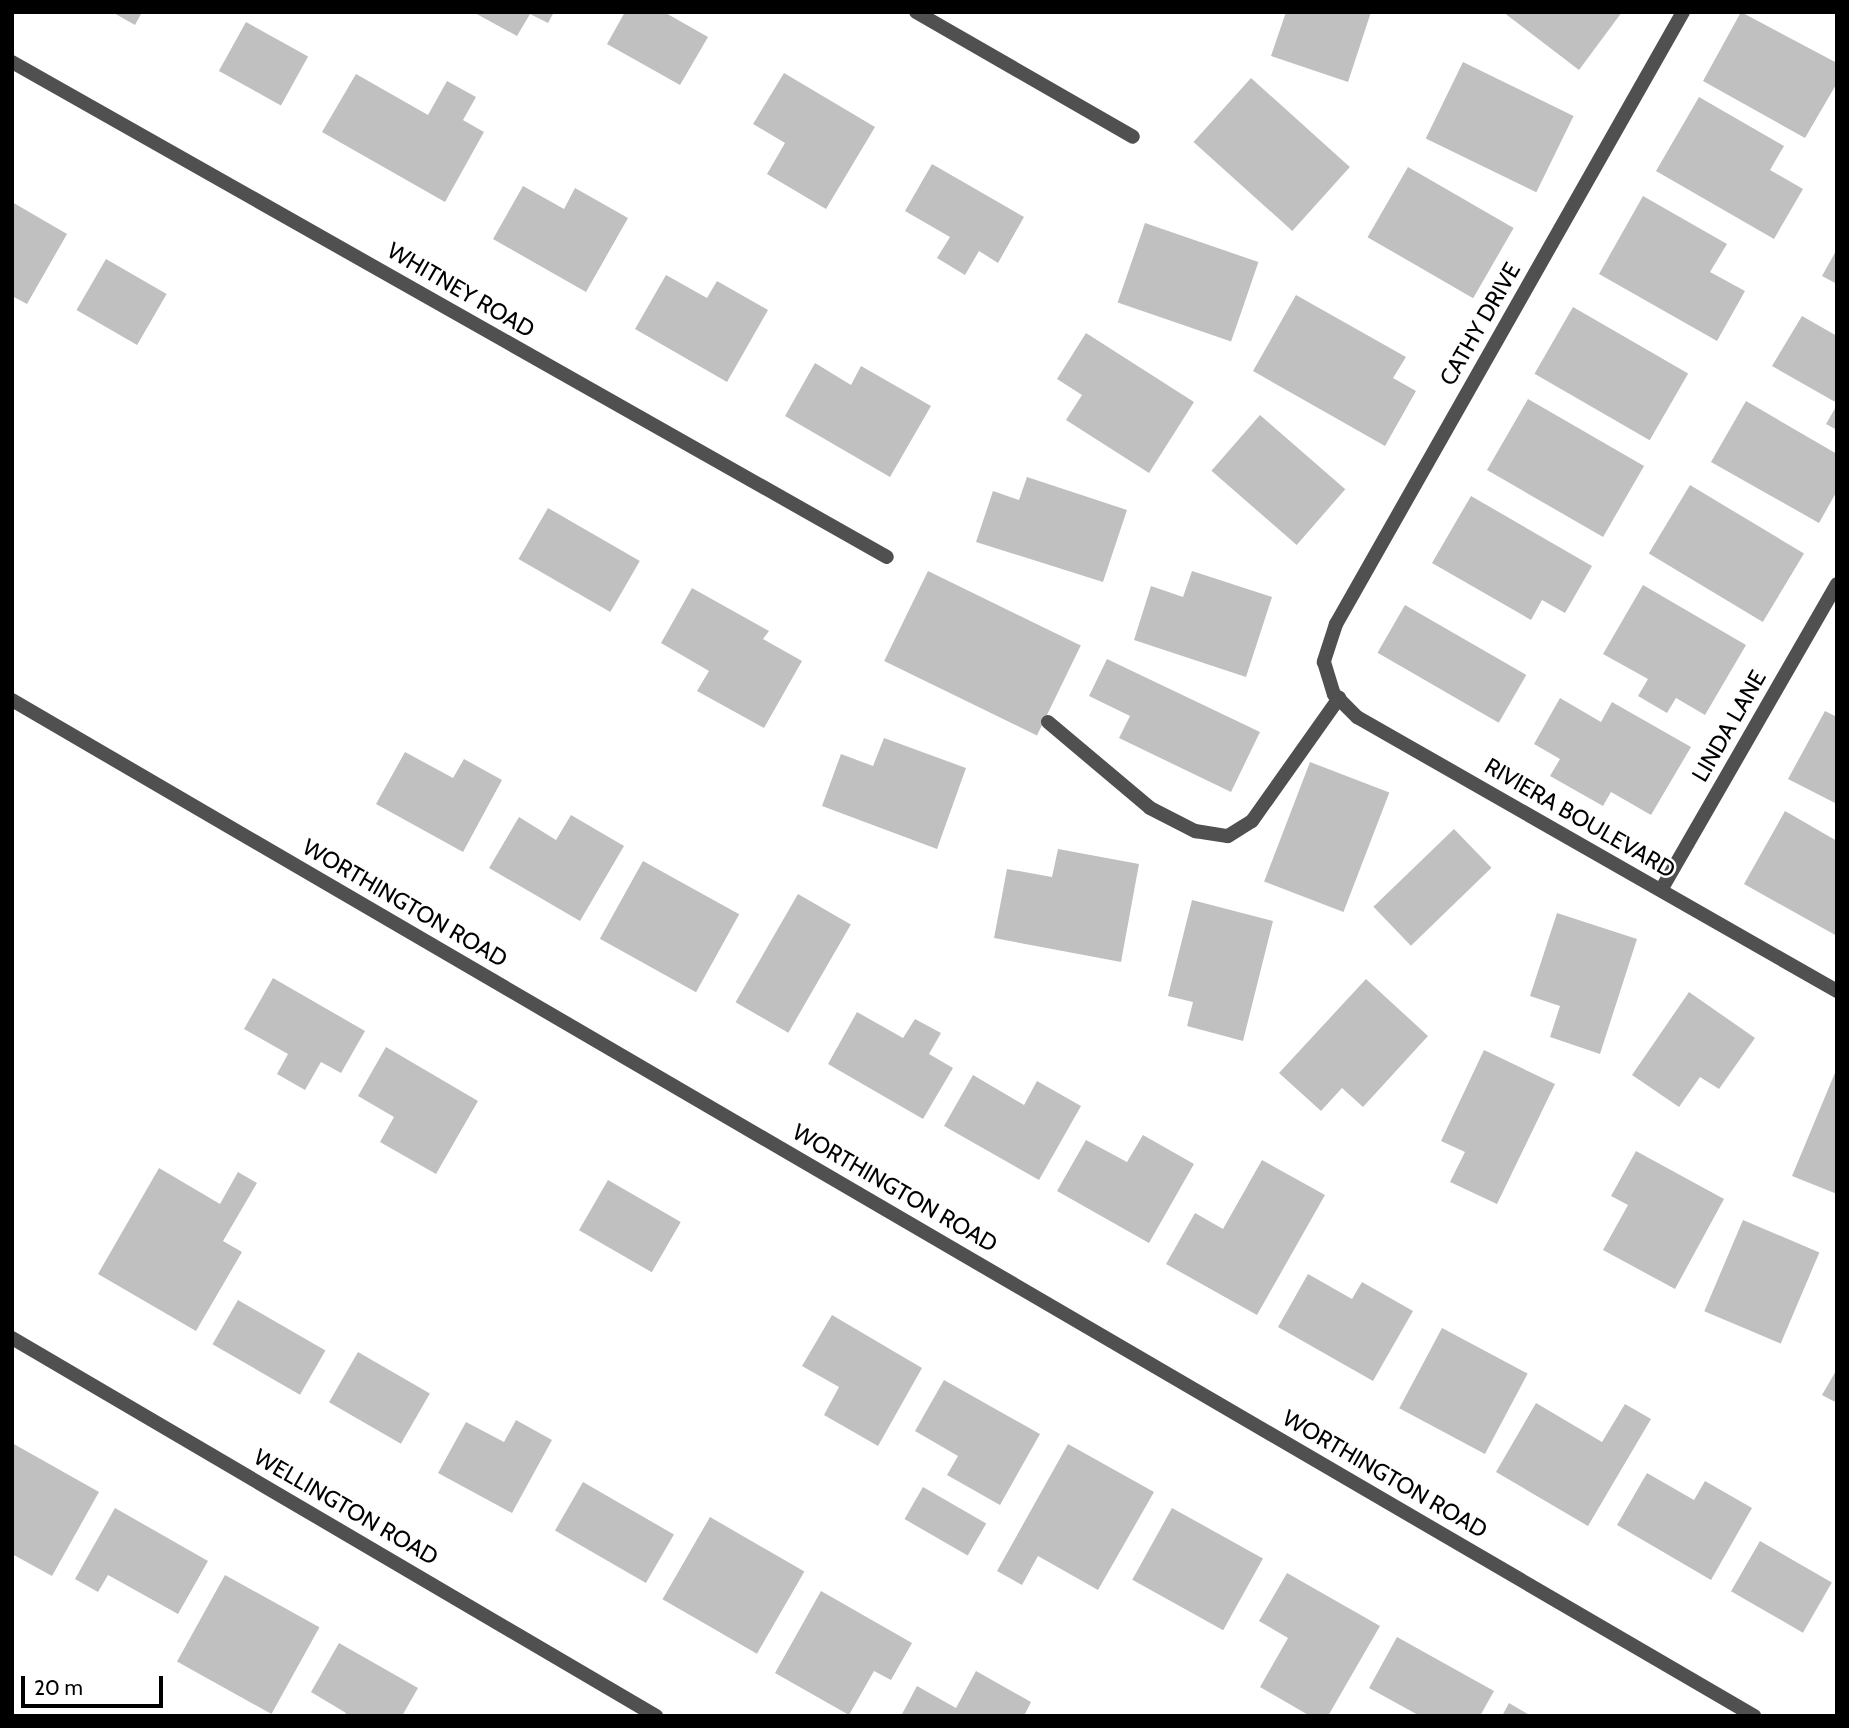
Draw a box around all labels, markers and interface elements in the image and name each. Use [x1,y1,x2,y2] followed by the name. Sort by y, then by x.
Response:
[382,237,540,343] street label: WHITNEY ROAD
[1434,258,1526,390] street label: CATHY DRIVE
[1686,665,1772,787] street label: LINDA LANE
[1480,752,1680,884] street label: RIVIERA BOULEVARD
[298,833,512,973] street label: WORTHINGTON ROAD
[788,1118,1002,1258] street label: WORTHINGTON ROAD
[1278,1404,1492,1544] street label: WORTHINGTON ROAD
[249,1443,443,1571] street label: WELLINGTON ROAD
[24,1662,166,1706] scale bar
[34,1675,83,1700] text: 20 m

